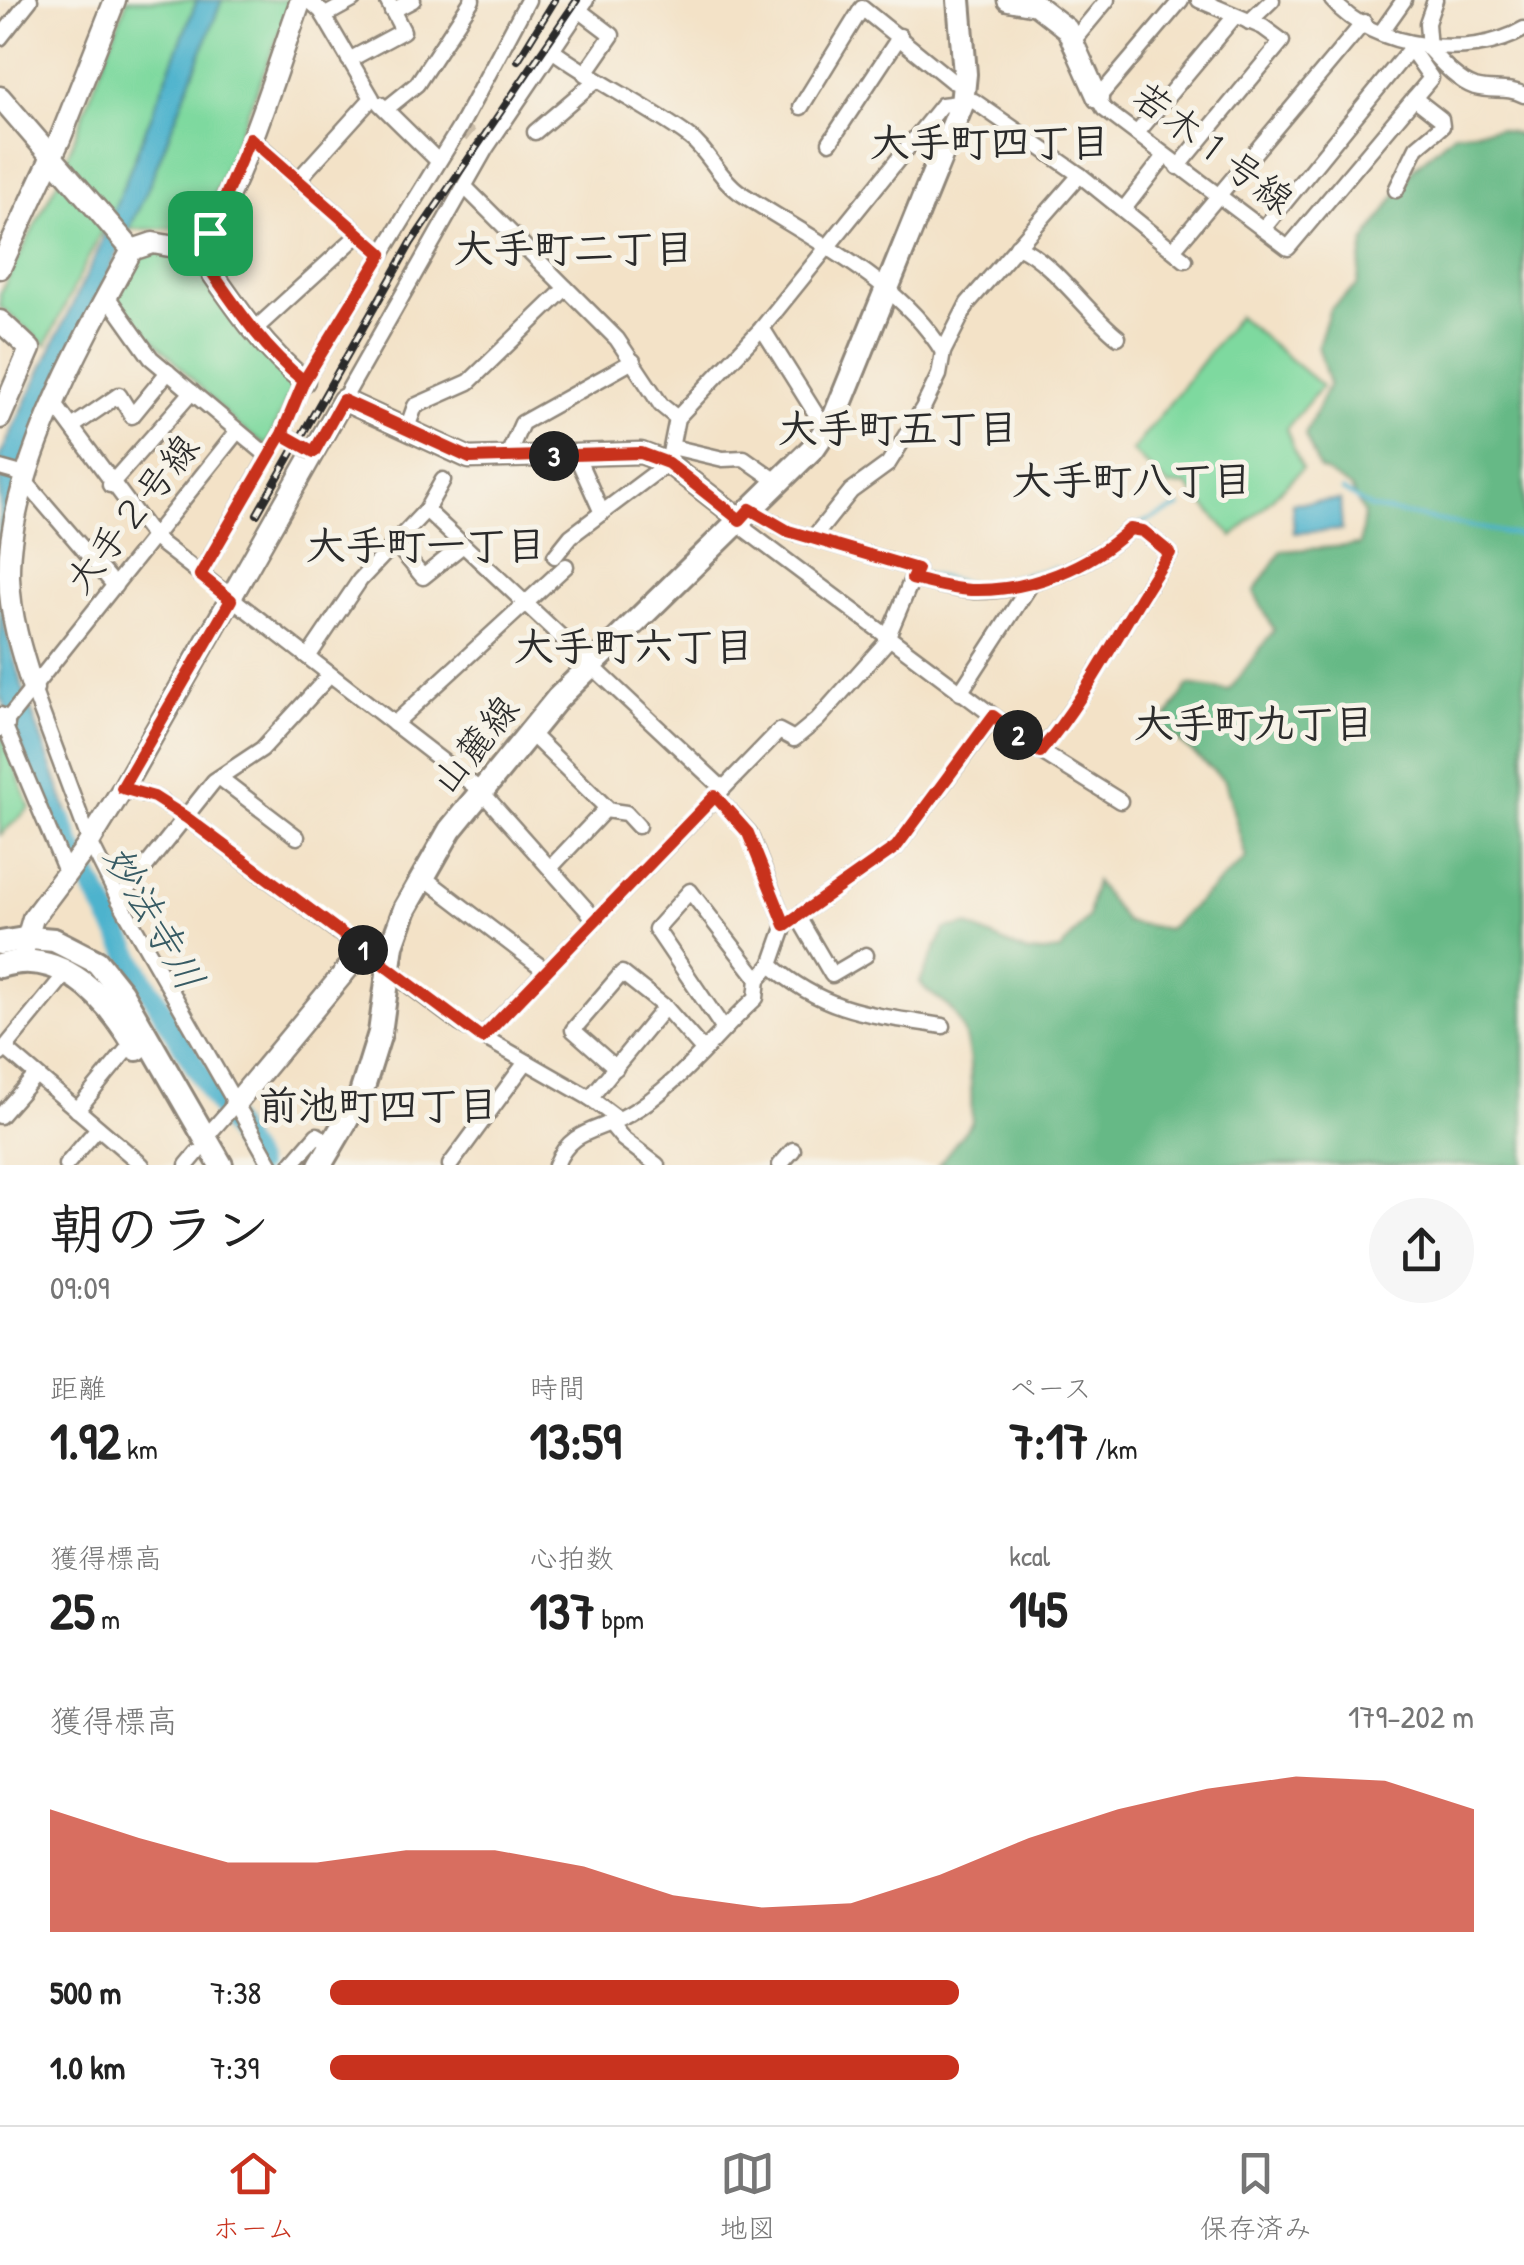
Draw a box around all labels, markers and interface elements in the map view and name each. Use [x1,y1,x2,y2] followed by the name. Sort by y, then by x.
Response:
[1122,69,1306,225] street label: 若木１号線
[870,114,1110,168] district label: 大手町四丁目
[168,191,253,276] pin
[183,206,238,261] icon: arrive
[454,220,694,274] district label: 大手町二丁目
[778,400,1018,454] district label: 大手町五丁目
[52,422,210,604] street label: 大手２号線
[529,431,579,481] pin: 3
[548,437,560,475] text: 3
[1012,452,1252,506] district label: 大手町八丁目
[306,517,546,571] district label: 大手町一丁目
[514,618,754,672] district label: 大手町六丁目
[418,683,530,805] street label: 山麓線
[1134,695,1374,749] district label: 大手町九丁目
[993,710,1043,760] pin: 2
[1011,716,1025,754] text: 2
[92,834,218,1000] water label: 妙法寺川
[338,925,388,975] pin: 1
[358,931,368,969] text: 1
[258,1077,498,1131] district label: 前池町四丁目
[50,1191,270,1265] text: 朝のラン
[1369,1198,1474,1303] button: share
[50,1266,110,1309] text: 09:09
[50,1369,106,1407] text: 距離
[530,1369,586,1407] text: 時間
[1009,1369,1092,1407] text: ペース
[50,1407,121,1475] text: 1.92
[530,1407,621,1475] text: 13:59
[1009,1407,1089,1475] text: 7:17
[121,1430,158,1468] text: km
[1089,1430,1138,1468] text: /km
[1009,1537,1050,1575] text: kcal
[50,1539,162,1577] text: 獲得標高
[530,1539,614,1577] text: 心拍数
[1009,1575,1067,1643] text: 145
[50,1577,95,1645] text: 25
[530,1577,595,1645] text: 137
[95,1600,120,1638] text: m
[595,1600,644,1638] text: bpm
[1348,1695,1474,1738] text: 179–202 m
[50,1699,178,1742] text: 獲得標高
[50,1971,121,2014] text: 500 m
[210,1971,261,2014] text: 7:38
[50,2046,125,2089] text: 1.0 km
[210,2046,259,2089] text: 7:39
[212,2146,295,2247] tab: ホーム
[719,2146,775,2247] tab: 地図
[1200,2146,1312,2247] tab: 保存済み

